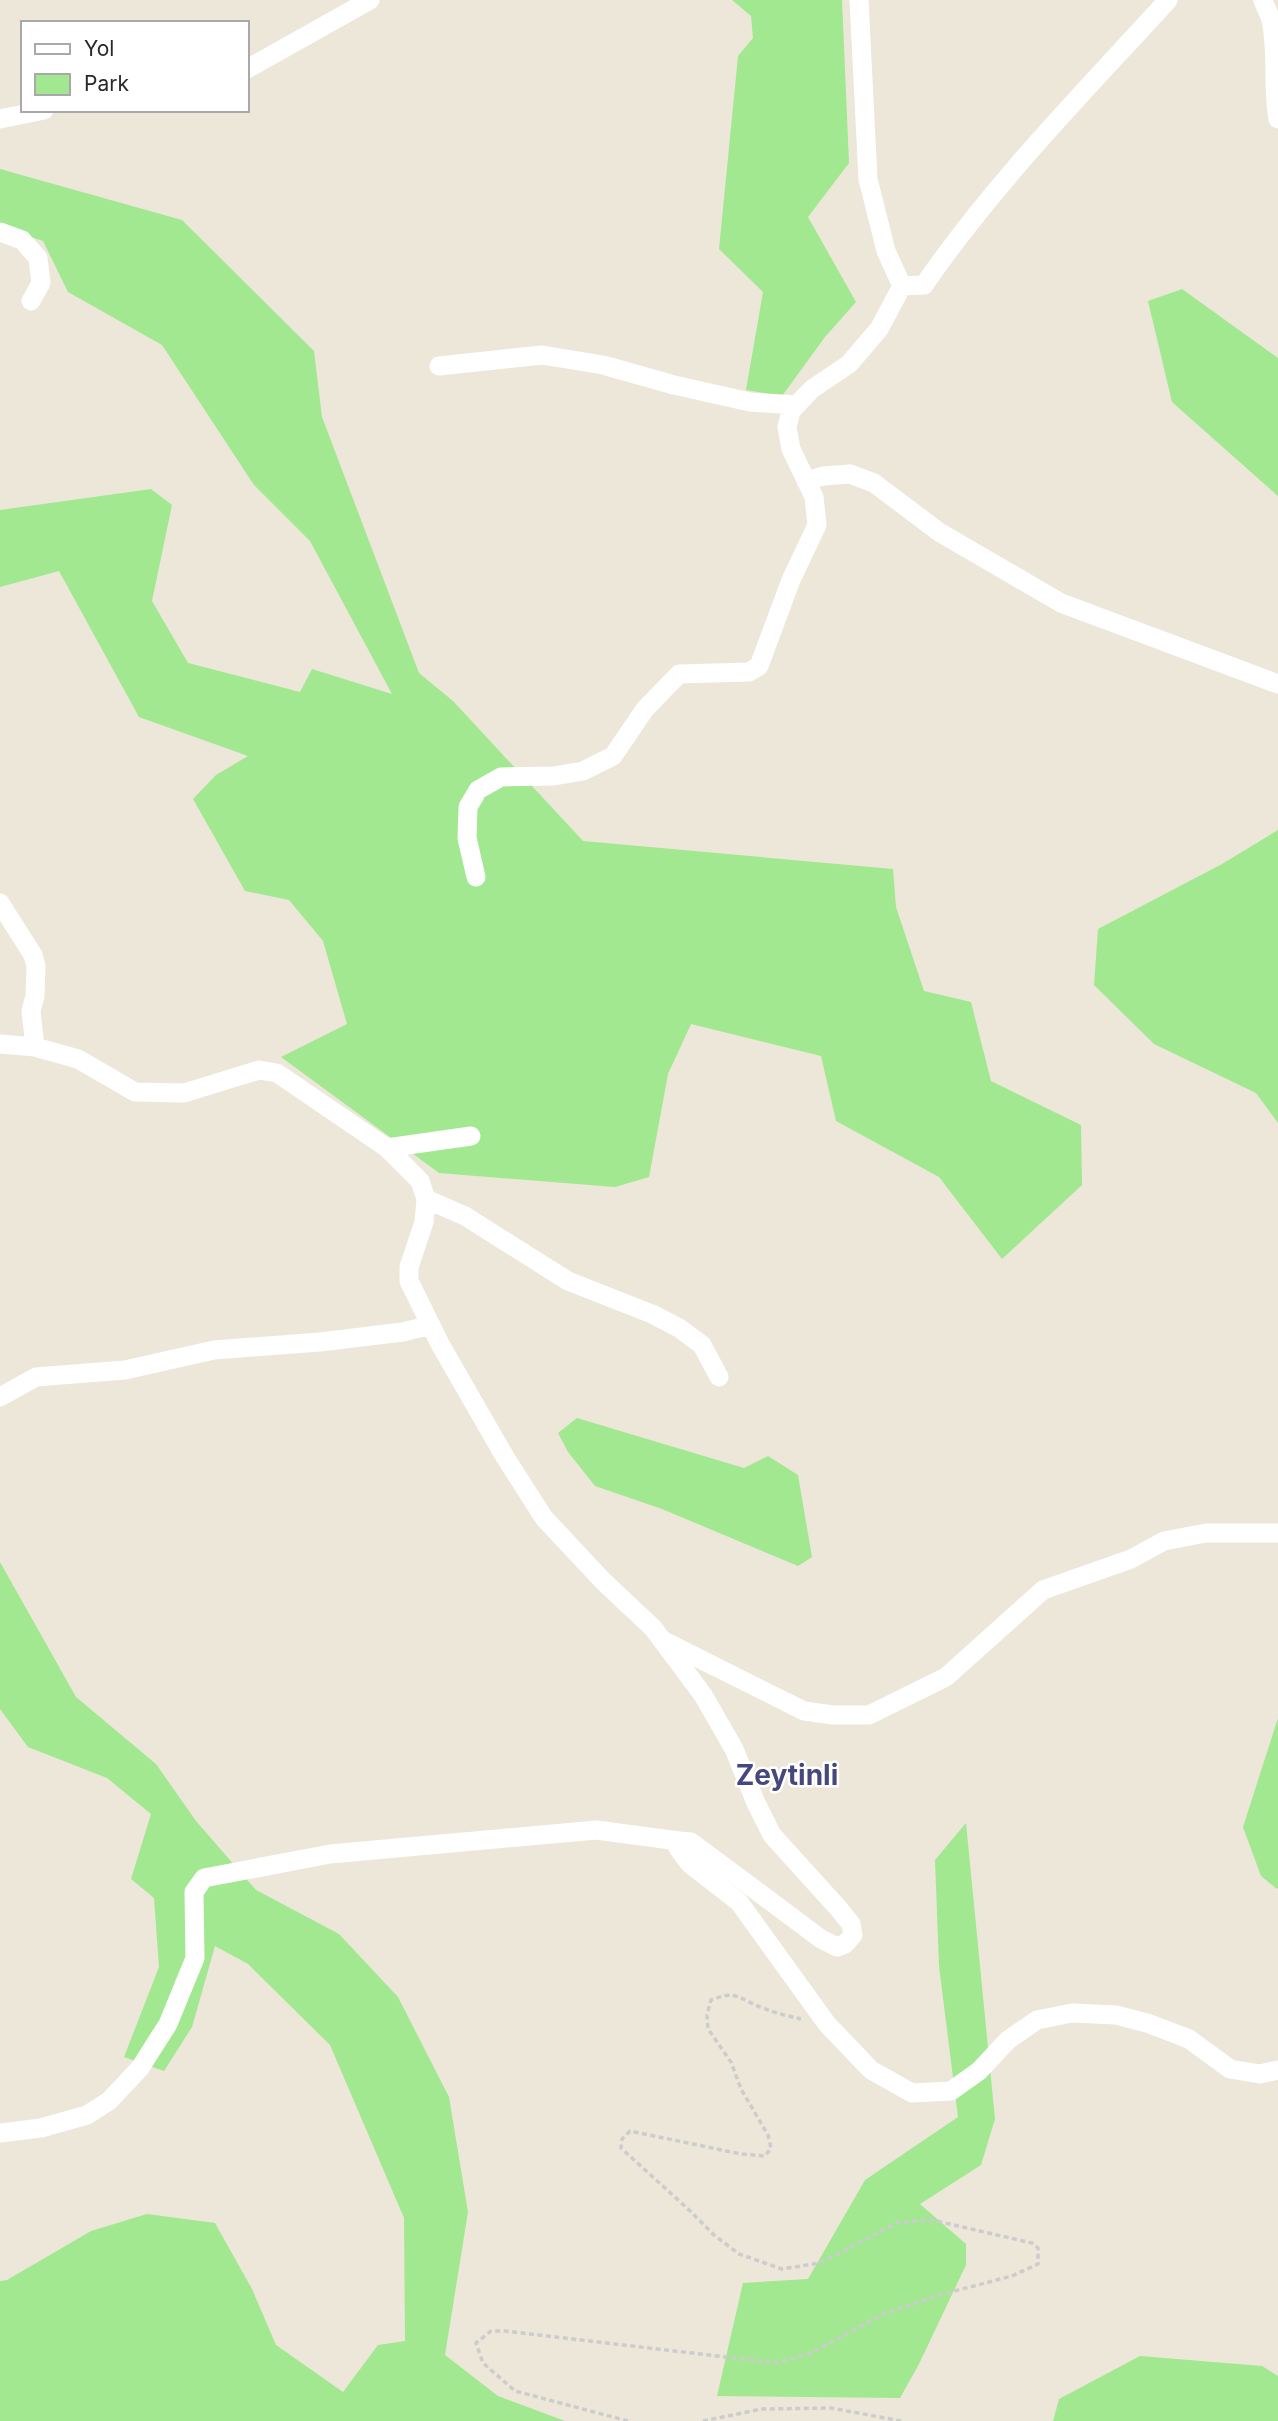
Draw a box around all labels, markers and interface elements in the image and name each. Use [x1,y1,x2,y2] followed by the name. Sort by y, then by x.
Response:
[21,21,248,112] legend
[84,36,114,61] text: Yol
[84,71,129,96] text: Park
[736,1758,838,1792] district label: Zeytinli

